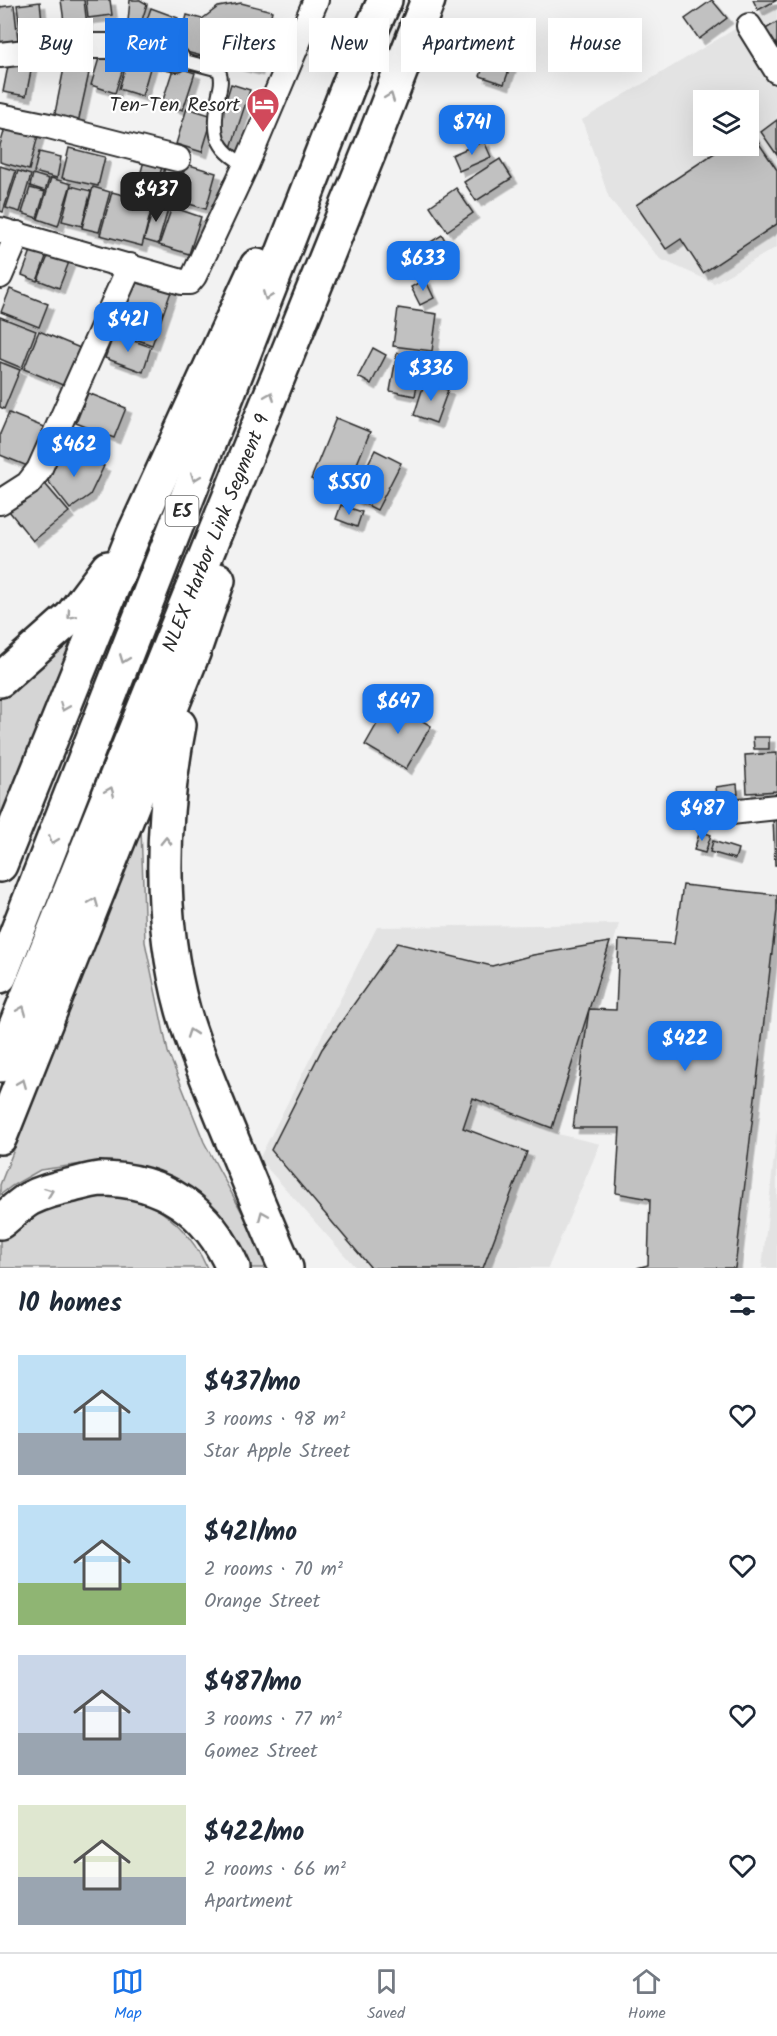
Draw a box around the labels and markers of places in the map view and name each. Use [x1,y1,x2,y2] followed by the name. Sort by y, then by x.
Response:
[245,86,281,133] hotel icon: Ten-Ten Resort
[109,90,240,122] place label: Ten-Ten Resort
[436,105,508,156] pin: $741
[120,172,192,223] pin: $437
[387,241,459,292] pin: $633
[92,302,164,353] pin: $421
[395,351,467,402] pin: $336
[38,427,110,478] pin: $462
[313,465,385,516] pin: $550
[362,684,434,735] pin: $647
[666,791,738,842] pin: $487
[649,1021,721,1072] pin: $422

